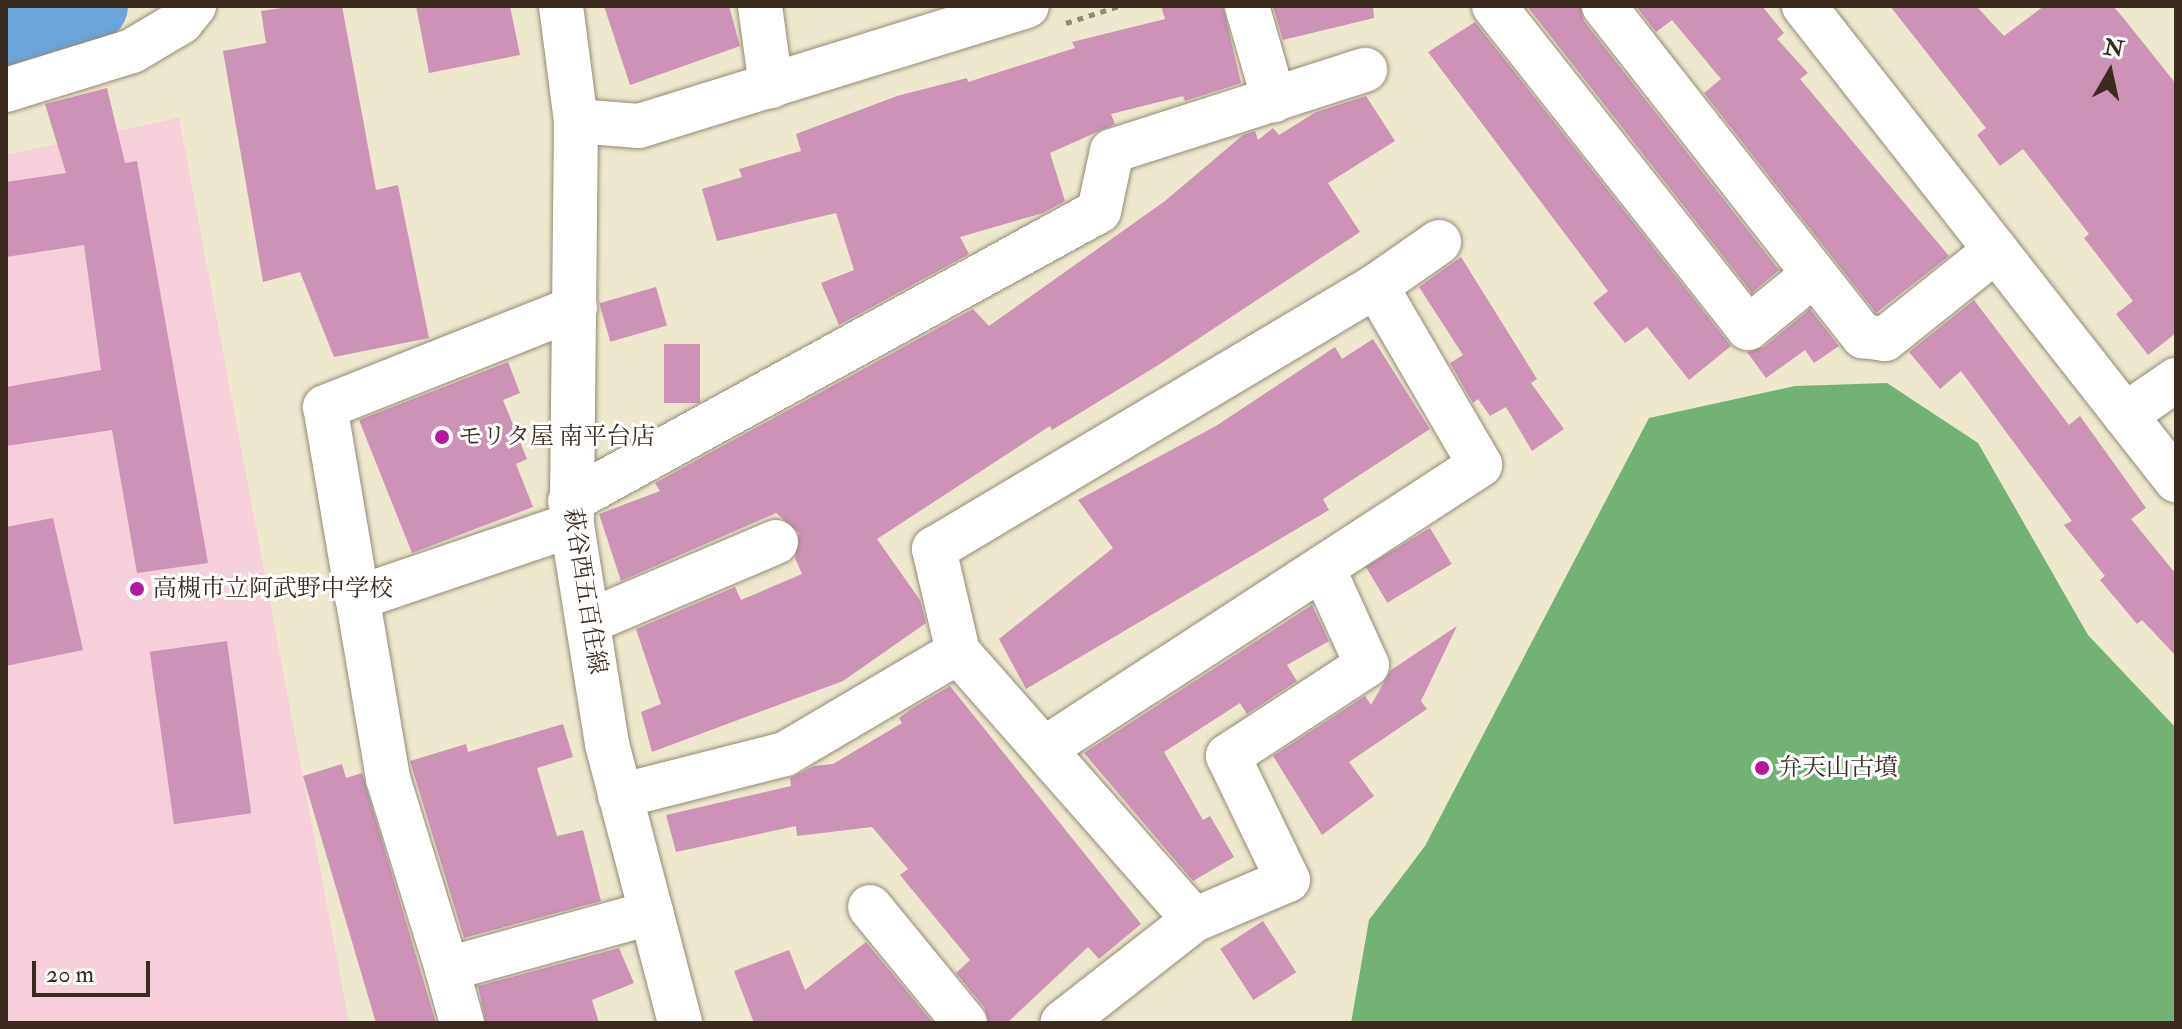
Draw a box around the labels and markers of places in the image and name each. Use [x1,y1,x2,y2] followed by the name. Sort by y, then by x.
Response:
[458,423,655,451] place label: モリタ屋 南平台店
[433,428,451,446] marker: モリタ屋 南平台店
[153,575,393,603] place label: 高槻市立阿武野中学校
[128,580,146,598] marker: 高槻市立阿武野中学校
[1778,754,1898,782] place label: 弁天山古墳
[1753,759,1771,777] marker: 弁天山古墳

